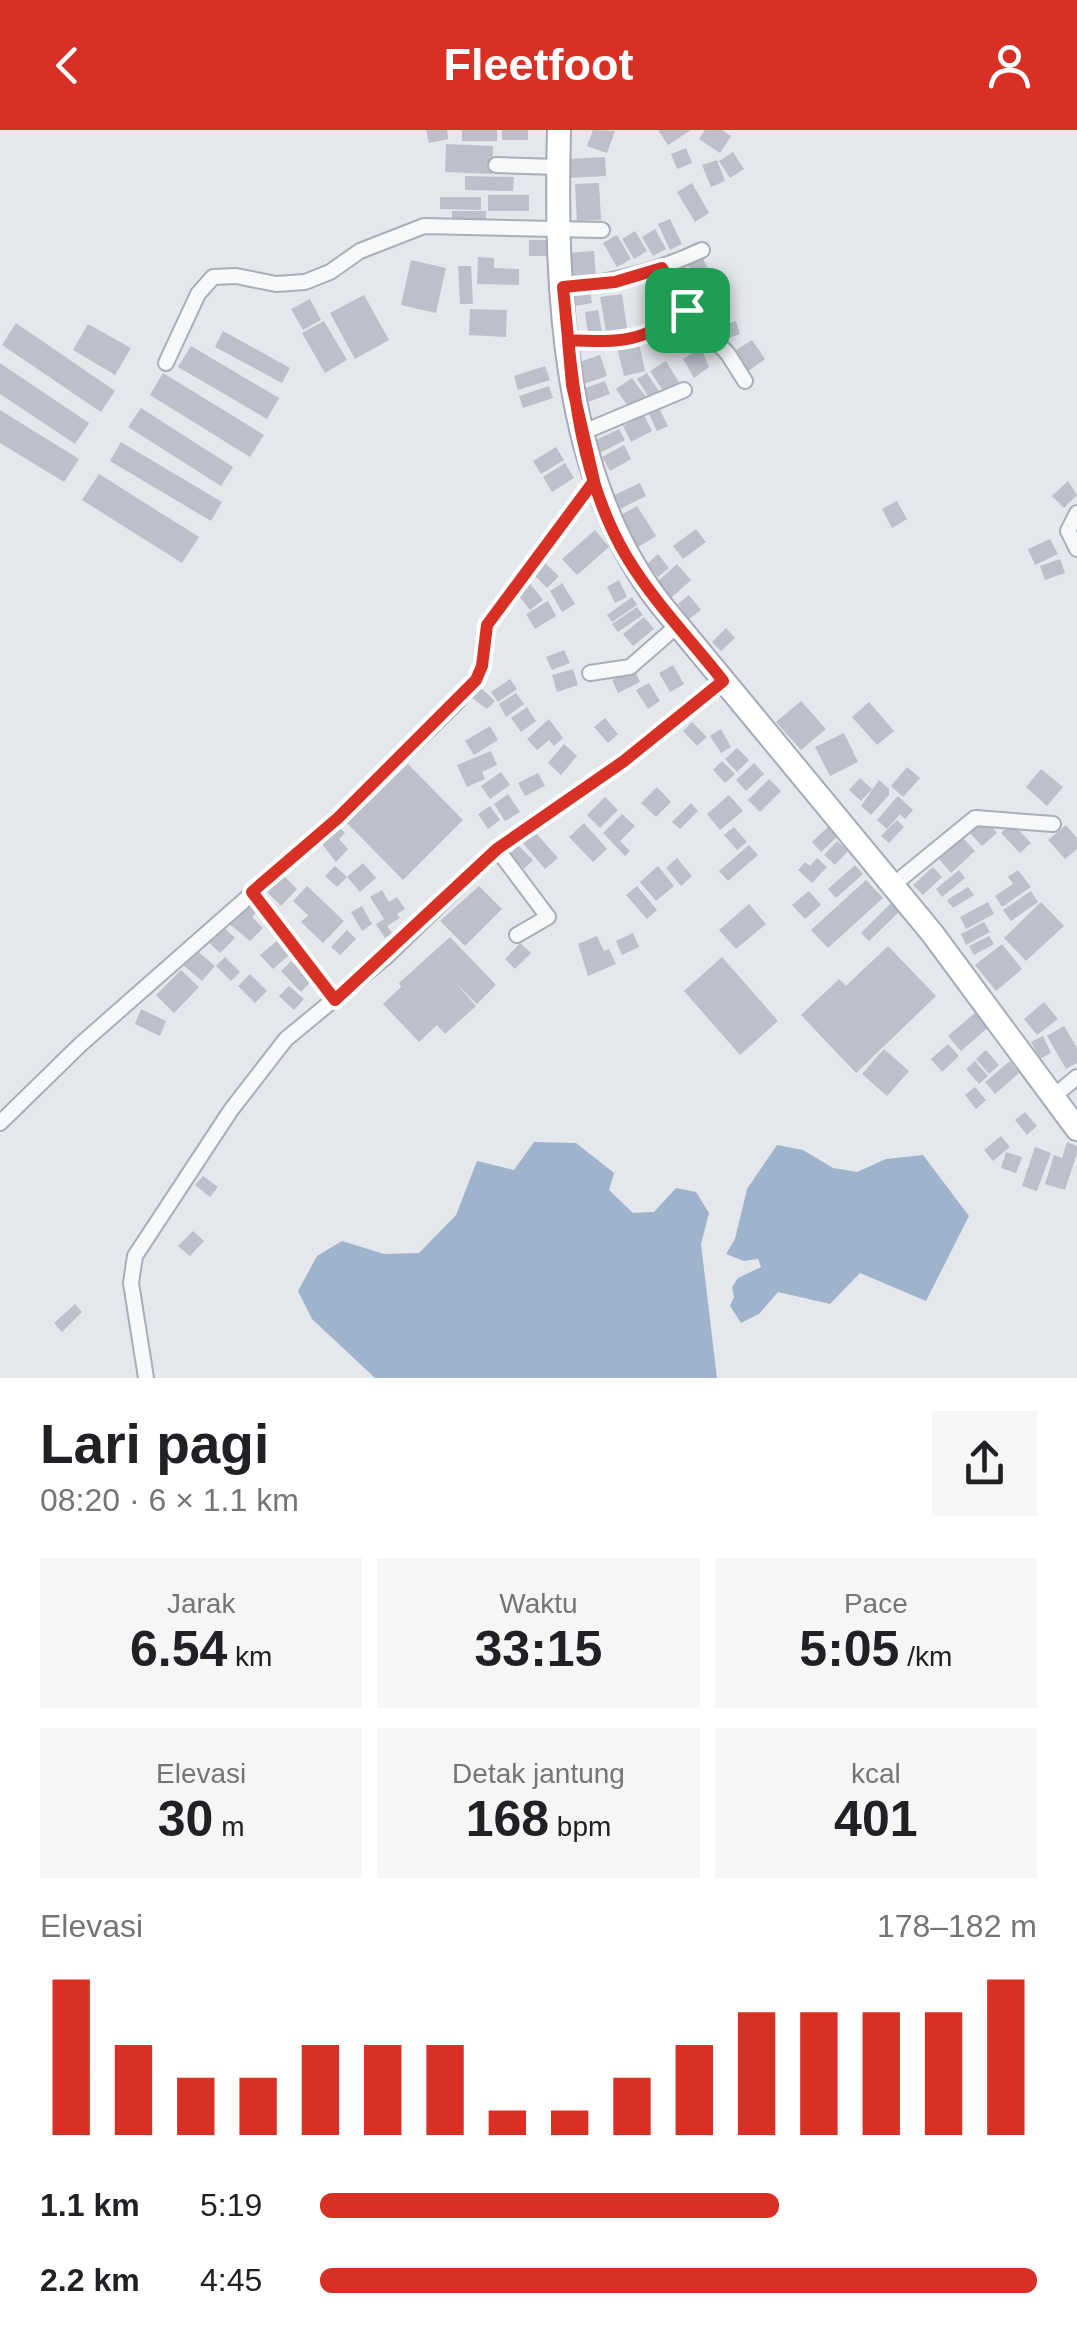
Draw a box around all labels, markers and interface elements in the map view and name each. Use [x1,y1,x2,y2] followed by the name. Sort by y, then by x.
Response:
[40,38,95,93] icon: back
[982,38,1037,93] icon: person
[444,39,633,90] text: Fleetfoot
[645,268,730,353] pin
[660,283,715,338] icon: arrive
[932,1411,1037,1516] button: share
[40,1413,269,1475] text: Lari pagi
[40,1482,299,1518] text: 08:20 · 6 × 1.1 km
[167,1588,235,1619] text: Jarak
[499,1588,578,1619] text: Waktu
[844,1588,908,1619] text: Pace
[130,1621,227,1677] text: 6.54
[475,1621,602,1677] text: 33:15
[799,1621,899,1677] text: 5:05
[227,1641,272,1672] text: km
[899,1641,952,1672] text: /km
[156,1758,246,1789] text: Elevasi
[452,1758,625,1789] text: Detak jantung
[851,1758,901,1789] text: kcal
[158,1791,213,1847] text: 30
[466,1791,549,1847] text: 168
[834,1791,918,1847] text: 401
[213,1811,245,1842] text: m
[549,1811,611,1842] text: bpm
[40,1908,143,1944] text: Elevasi
[877,1908,1037,1944] text: 178–182 m
[40,2187,140,2223] text: 1.1 km
[200,2187,262,2223] text: 5:19
[40,2262,140,2298] text: 2.2 km
[200,2262,262,2298] text: 4:45

